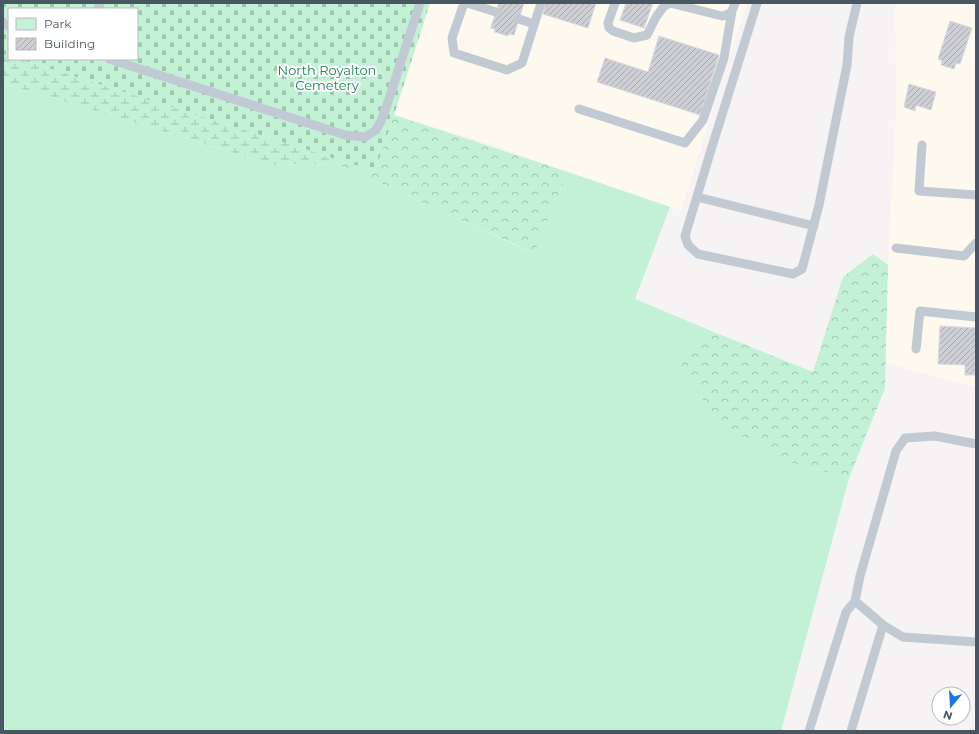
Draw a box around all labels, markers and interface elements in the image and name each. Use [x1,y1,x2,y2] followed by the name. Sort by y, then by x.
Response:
[8,8,138,60] legend
[44,16,72,31] text: Park
[44,36,95,51] text: Building
[278,62,376,93] park label: North Royalton Cemetery
[931,686,971,726] north arrow
[942,707,954,724] text: N

